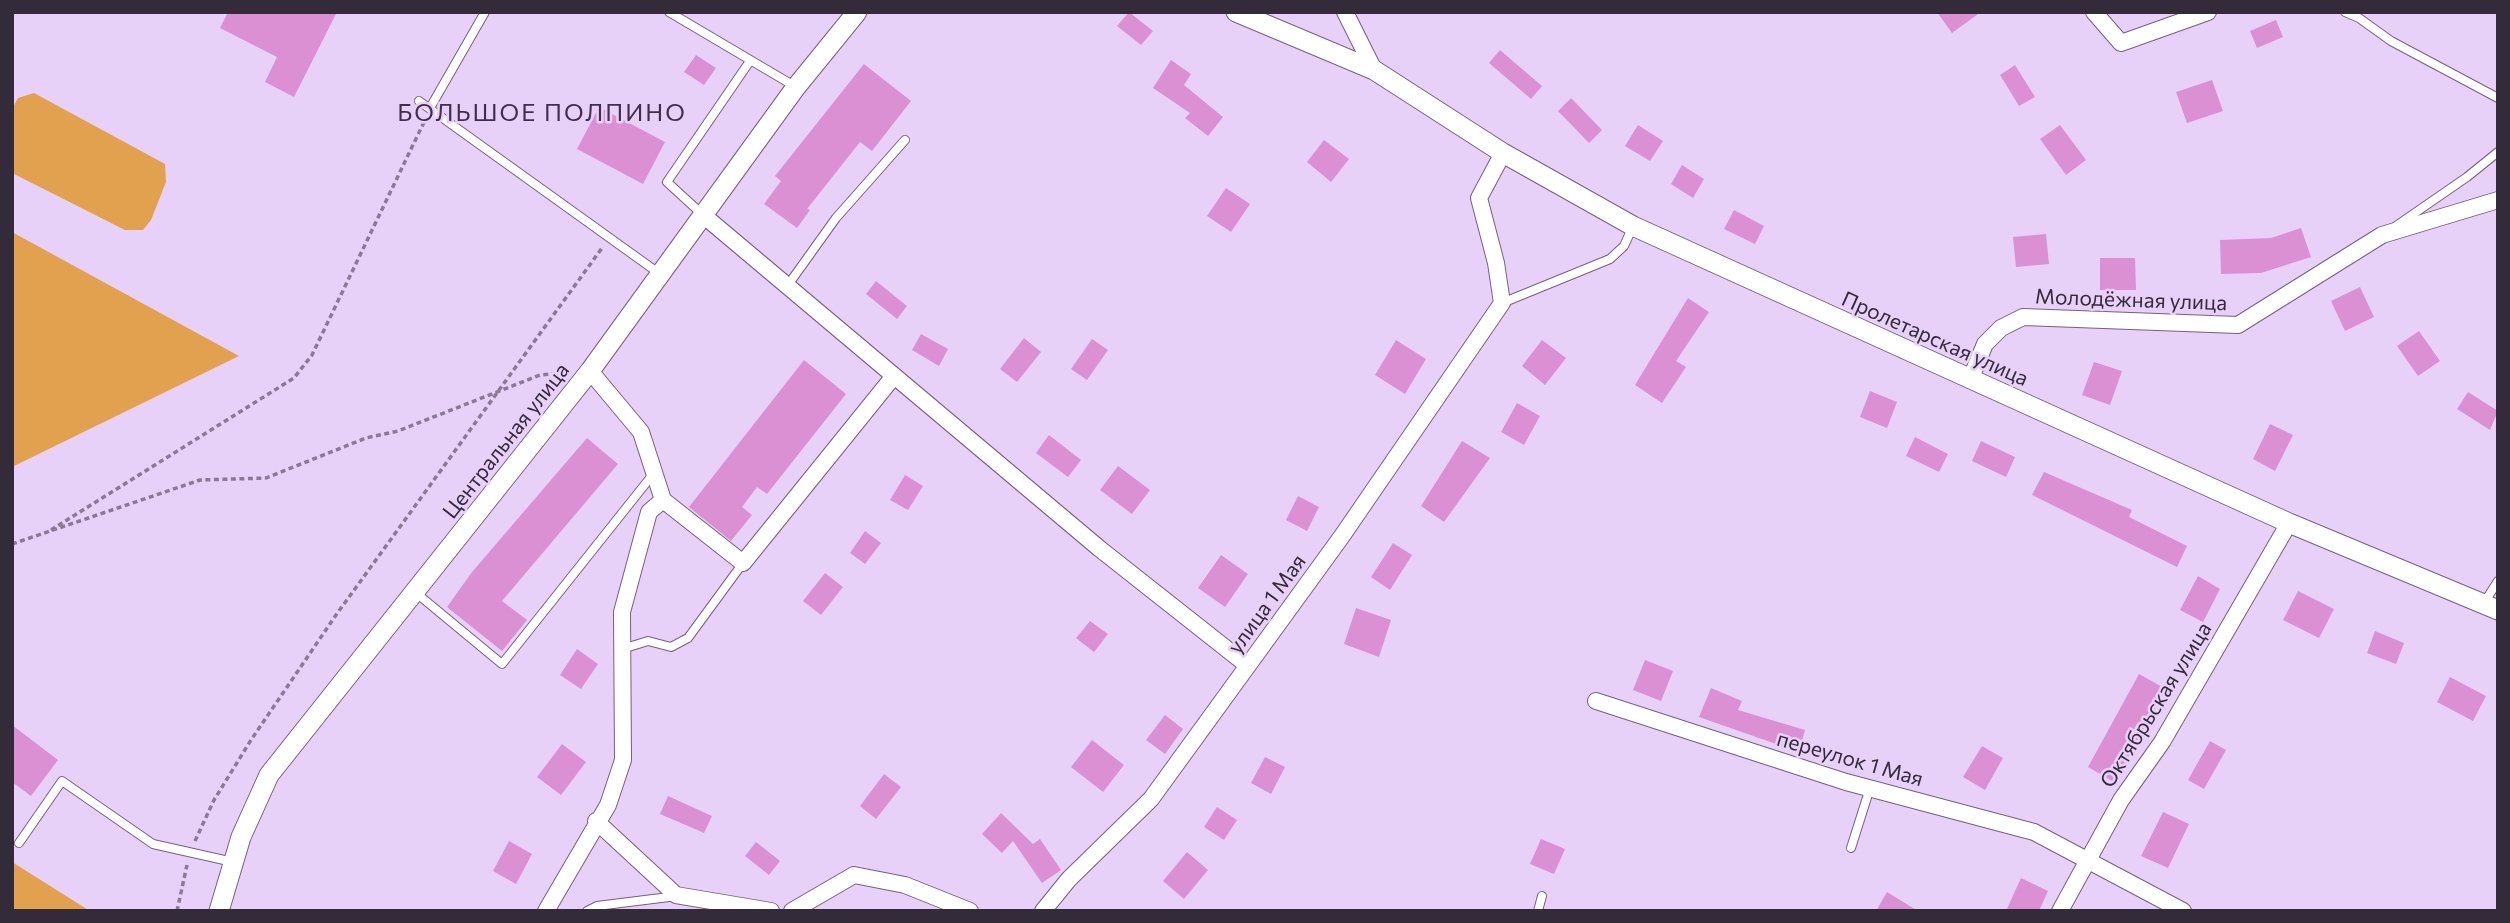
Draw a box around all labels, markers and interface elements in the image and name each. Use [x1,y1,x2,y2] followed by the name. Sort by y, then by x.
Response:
[399,99,685,127] district label: БОЛЬШОЕ ПОЛПИНО
[2034,284,2228,316] street label: Молодёжная улица
[1838,286,2032,392] street label: Пролетарская улица
[437,358,575,524] street label: Центральная улица
[1223,550,1311,658] street label: улица 1 Мая
[2095,618,2217,792] street label: Октябрьская улица
[1774,726,1926,792] street label: переулок 1 Мая

